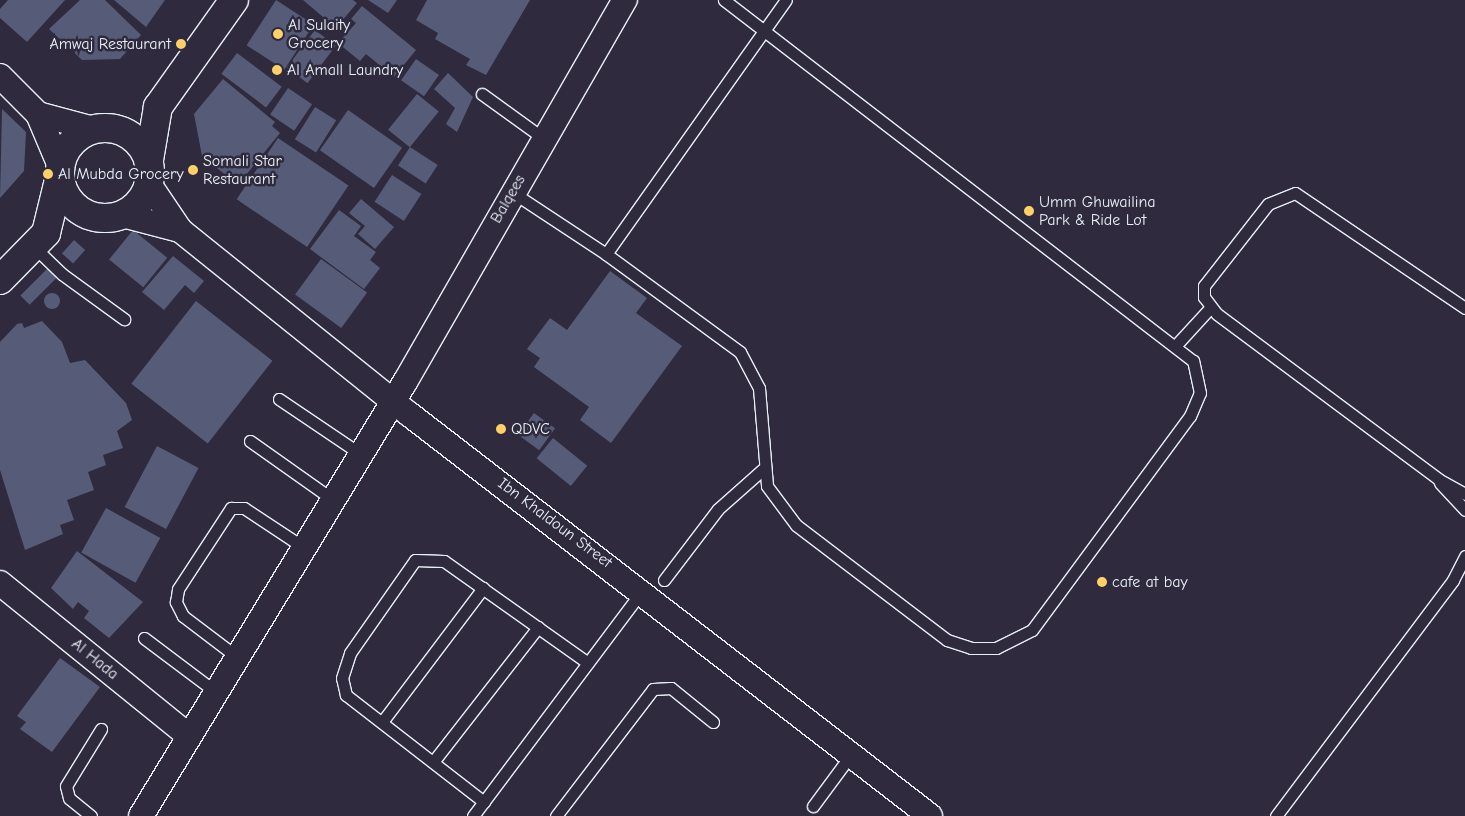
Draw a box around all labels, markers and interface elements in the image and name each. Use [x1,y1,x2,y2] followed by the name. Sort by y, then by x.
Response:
[288,15,350,53] place label: Al Sulaity Grocery
[272,28,284,40] marker: Al Sulaity Grocery
[50,34,171,54] place label: Amwaj Restaurant
[175,38,187,50] marker: Amwaj Restaurant
[287,60,403,80] place label: Al Amall Laundry
[271,64,283,76] marker: Al Amall Laundry
[203,151,282,189] place label: Somali Star Restaurant
[58,164,184,184] place label: Al Mubda Grocery
[187,164,199,176] marker: Somali Star Restaurant
[42,168,54,180] marker: Al Mubda Grocery
[487,171,529,227] street label: Balqees
[1039,192,1155,230] place label: Umm Ghuwailina Park & Ride Lot
[1023,205,1035,217] marker: Umm Ghuwailina Park & Ride Lot
[511,419,550,439] place label: QDVC
[495,423,507,435] marker: QDVC
[494,474,616,572] street label: Ibn Khaldoun Street
[1112,572,1188,592] place label: cafe at bay
[1096,576,1108,588] marker: cafe at bay
[68,634,122,684] street label: Al Hada

